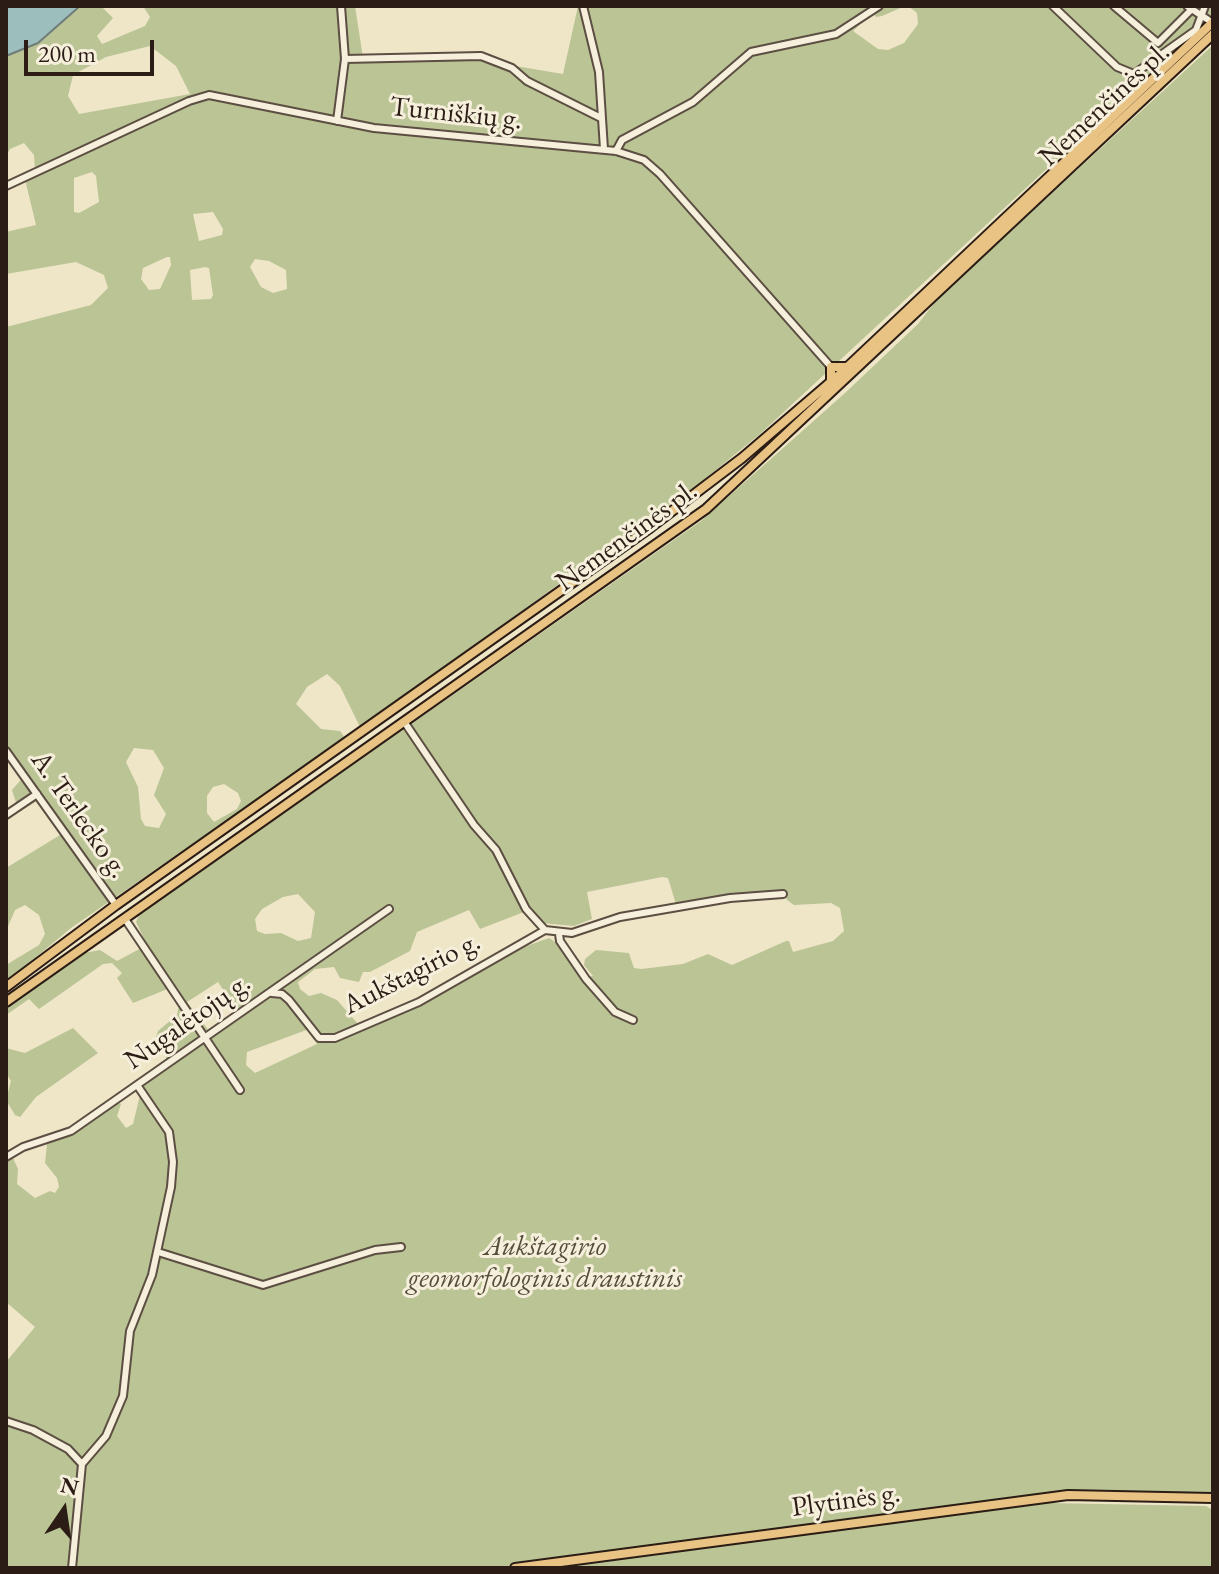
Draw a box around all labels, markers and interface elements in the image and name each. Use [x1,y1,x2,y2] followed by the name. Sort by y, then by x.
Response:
[28,24,158,74] scale bar
[1033,36,1177,174] street label: Nemenčinės pl.
[38,38,96,69] text: 200 m
[388,90,524,138] street label: Turniškių g.
[550,474,704,600] street label: Nemenčinės pl.
[23,745,135,885] street label: A. Terlecko g.
[338,925,486,1023] street label: Aukštagirio g.
[119,966,257,1078] street label: Nugalėtojų g.
[408,1230,682,1296] park label: Aukštagirio geomorfologinis draustinis
[24,1470,104,1550] north arrow
[58,1470,81,1502] text: N
[790,1477,902,1525] street label: Plytinės g.

